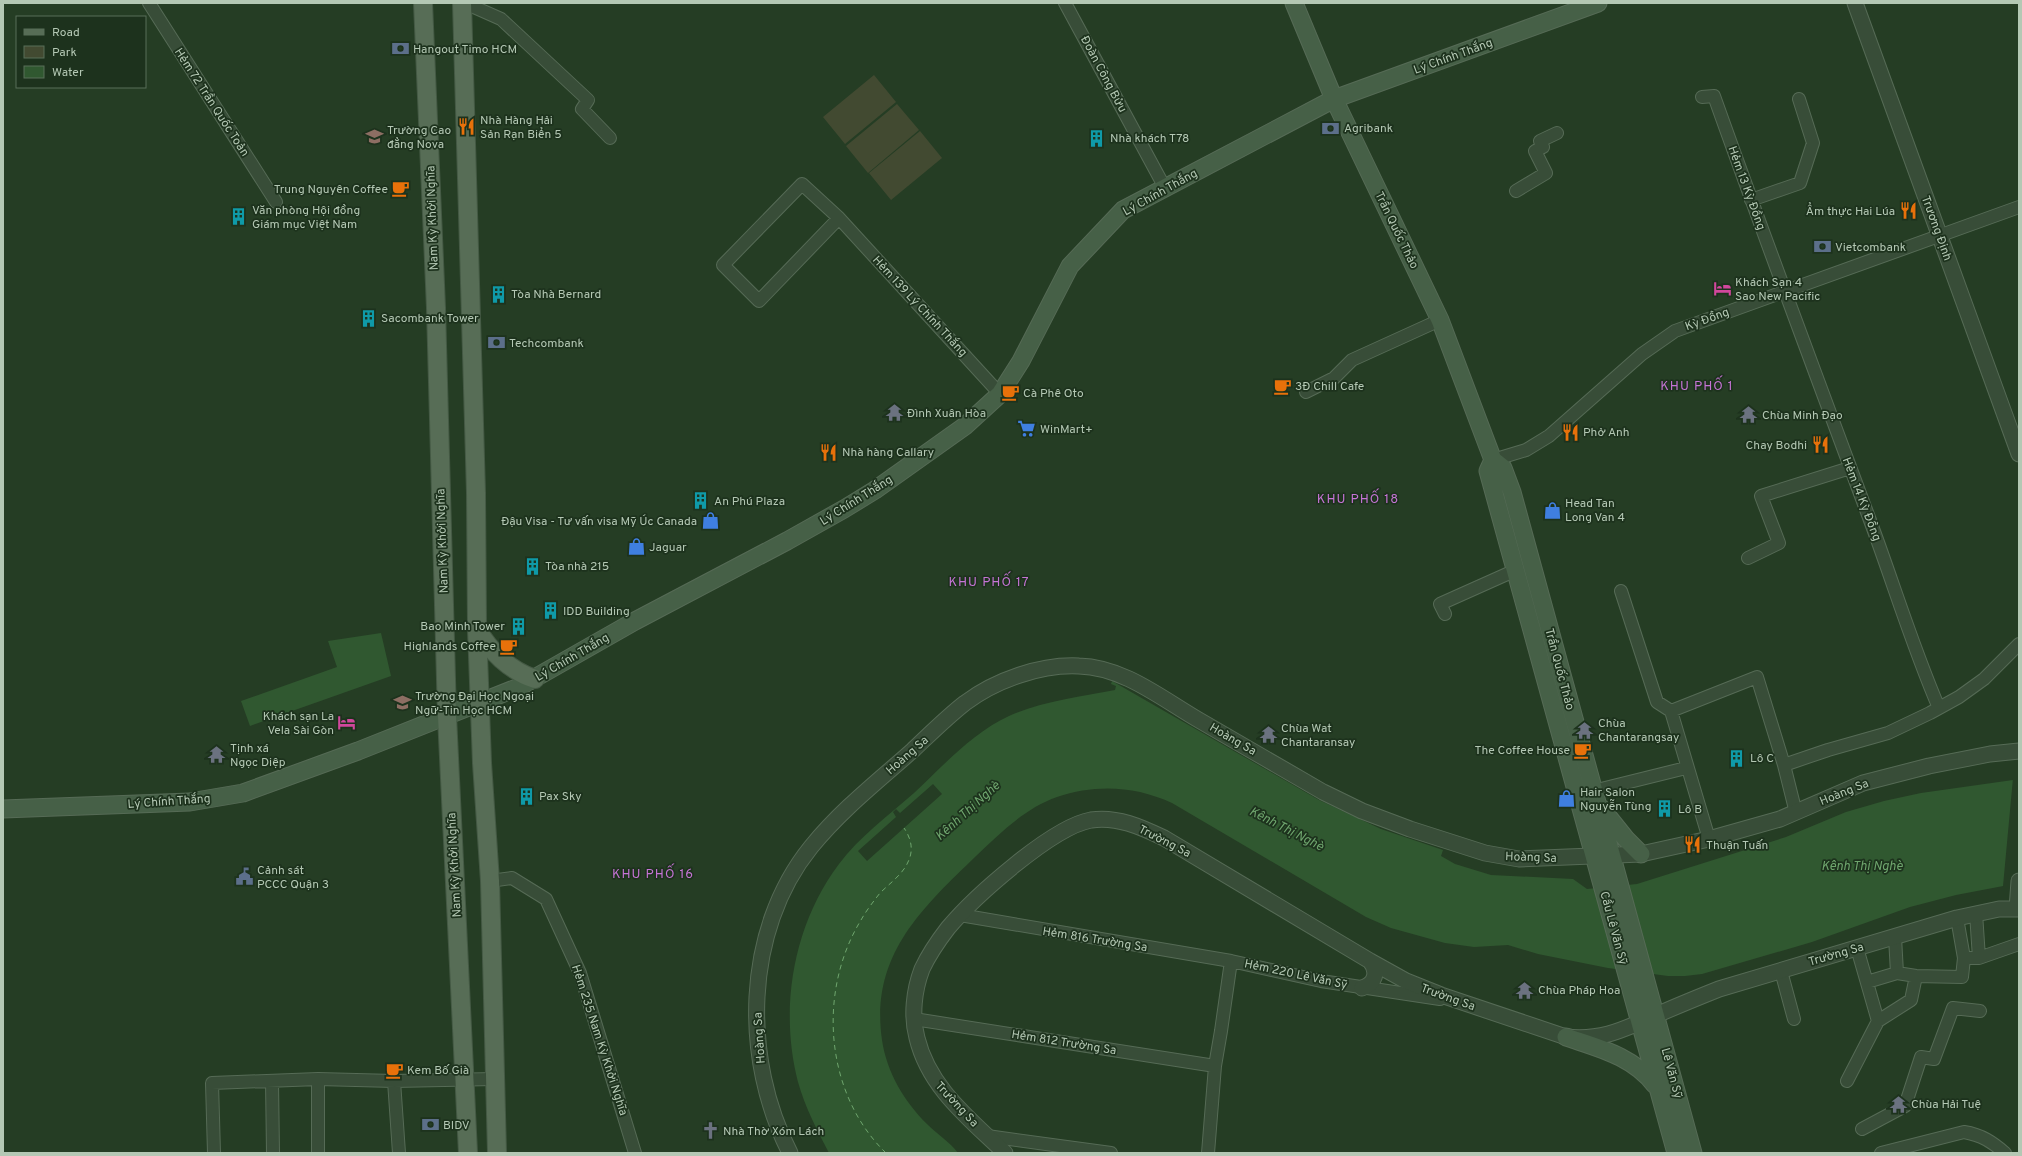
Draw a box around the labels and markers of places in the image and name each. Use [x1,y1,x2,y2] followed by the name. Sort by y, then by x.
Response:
[390,39,410,59] bank icon: Hangout Timo HCM
[413,42,517,58] place label: Hangout Timo HCM
[480,113,562,143] place label: Nhà Hàng Hải Sản Rạn Biển 5
[457,117,477,137] restaurant icon: Nhà Hàng Hải Sản Rạn Biển 5
[1321,118,1341,138] bank icon: Agribank
[1344,121,1393,137] place label: Agribank
[387,123,452,153] place label: Trường Cao đẳng Nova
[364,127,384,147] school or university icon: Trường Cao đẳng Nova
[1087,128,1107,148] building icon: Nhà khách T78
[1110,131,1189,147] place label: Nhà khách T78
[391,179,411,199] cafe icon: Trung Nguyên Coffee
[274,182,388,198] place label: Trung Nguyên Coffee
[1898,201,1918,221] restaurant icon: Ẩm thực Hai Lúa
[1806,202,1895,220] place label: Ẩm thực Hai Lúa
[252,203,360,233] place label: Văn phòng Hội đồng Giám mục Việt Nam
[229,207,249,227] building icon: Văn phòng Hội đồng Giám mục Việt Nam
[1812,237,1832,257] bank icon: Vietcombank
[1835,240,1906,256] place label: Vietcombank
[1735,275,1820,305] place label: Khách Sạn 4 Sao New Pacific
[1712,279,1732,299] hotel icon: Khách Sạn 4 Sao New Pacific
[488,284,508,304] building icon: Tòa Nhà Bernard
[511,287,601,303] place label: Tòa Nhà Bernard
[358,308,378,328] building icon: Sacombank Tower
[381,311,479,327] place label: Sacombank Tower
[486,333,506,353] bank icon: Techcombank
[509,336,584,352] place label: Techcombank
[1272,376,1292,396] cafe icon: 3Đ Chill Cafe
[1295,379,1364,395] place label: 3Đ Chill Cafe
[1000,383,1020,403] cafe icon: Cà Phê Oto
[1023,386,1084,402] place label: Cà Phê Oto
[884,403,904,423] temple icon: Đình Xuân Hòa
[1739,405,1759,425] temple icon: Chùa Minh Đạo
[907,406,986,422] place label: Đình Xuân Hòa
[1762,408,1843,424] place label: Chùa Minh Đạo
[1017,419,1037,439] supermarket icon: WinMart+
[1040,422,1093,438] place label: WinMart+
[1560,422,1580,442] restaurant icon: Phở Anh
[1583,425,1630,441] place label: Phở Anh
[1810,435,1830,455] restaurant icon: Chay Bodhi
[1746,438,1807,454] place label: Chay Bodhi
[819,442,839,462] restaurant icon: Nhà hàng Callary
[842,445,934,461] place label: Nhà hàng Callary
[691,491,711,511] building icon: An Phú Plaza
[714,494,785,510] place label: An Phú Plaza
[1565,496,1625,526] place label: Head Tan Long Van 4
[1542,500,1562,520] shop icon: Head Tan Long Van 4
[700,511,720,531] shop icon: Đậu Visa - Tư vấn visa Mỹ Úc Canada
[501,514,697,530] place label: Đậu Visa - Tư vấn visa Mỹ Úc Canada
[626,537,646,557] shop icon: Jaguar
[649,540,687,556] place label: Jaguar
[522,556,542,576] building icon: Tòa nhà 215
[545,559,609,575] place label: Tòa nhà 215
[540,601,560,621] building icon: IDD Building
[563,604,630,620] place label: IDD Building
[508,616,528,636] building icon: Bao Minh Tower
[420,619,505,635] place label: Bao Minh Tower
[499,636,519,656] cafe icon: Highlands Coffee
[404,639,496,655] place label: Highlands Coffee
[415,689,534,719] place label: Trường Đại Học Ngoại Ngữ-Tin Học HCM
[392,693,412,713] school or university icon: Trường Đại Học Ngoại Ngữ-Tin Học HCM
[263,709,334,739] place label: Khách sạn La Vela Sài Gòn
[337,713,357,733] hotel icon: Khách sạn La Vela Sài Gòn
[1598,716,1679,746] place label: Chùa Chantarangsay
[1575,720,1595,740] temple icon: Chùa Chantarangsay
[1281,721,1355,751] place label: Chùa Wat Chantaransay
[1258,725,1278,745] temple icon: Chùa Wat Chantaransay
[1573,740,1593,760] cafe icon: The Coffee House
[230,741,286,771] place label: Tịnh xá Ngọc Diệp
[1474,743,1570,759] place label: The Coffee House
[207,745,227,765] temple icon: Tịnh xá Ngọc Diệp
[1727,748,1747,768] building icon: Lô C
[1750,751,1774,767] place label: Lô C
[1580,785,1651,815] place label: Hair Salon Nguyễn Tùng
[516,786,536,806] building icon: Pax Sky
[539,789,582,805] place label: Pax Sky
[1557,789,1577,809] shop icon: Hair Salon Nguyễn Tùng
[1655,799,1675,819] building icon: Lô B
[1678,802,1702,818] place label: Lô B
[1683,835,1703,855] restaurant icon: Thuận Tuấn
[1706,838,1768,854] place label: Thuận Tuấn
[257,863,329,893] place label: Cảnh sát PCCC Quận 3
[234,867,254,887] public building icon: Cảnh sát PCCC Quận 3
[1515,980,1535,1000] temple icon: Chùa Pháp Hoa
[1538,983,1620,999] place label: Chùa Pháp Hoa
[384,1060,404,1080] cafe icon: Kem Bố Già
[407,1063,469,1079] place label: Kem Bố Già
[1888,1094,1908,1114] temple icon: Chùa Hải Tuệ
[1911,1097,1981,1113] place label: Chùa Hải Tuệ
[420,1115,440,1135] bank icon: BIDV
[443,1118,470,1134] place label: BIDV
[700,1121,720,1141] church icon: Nhà Thờ Xóm Lách
[723,1124,824,1140] place label: Nhà Thờ Xóm Lách

